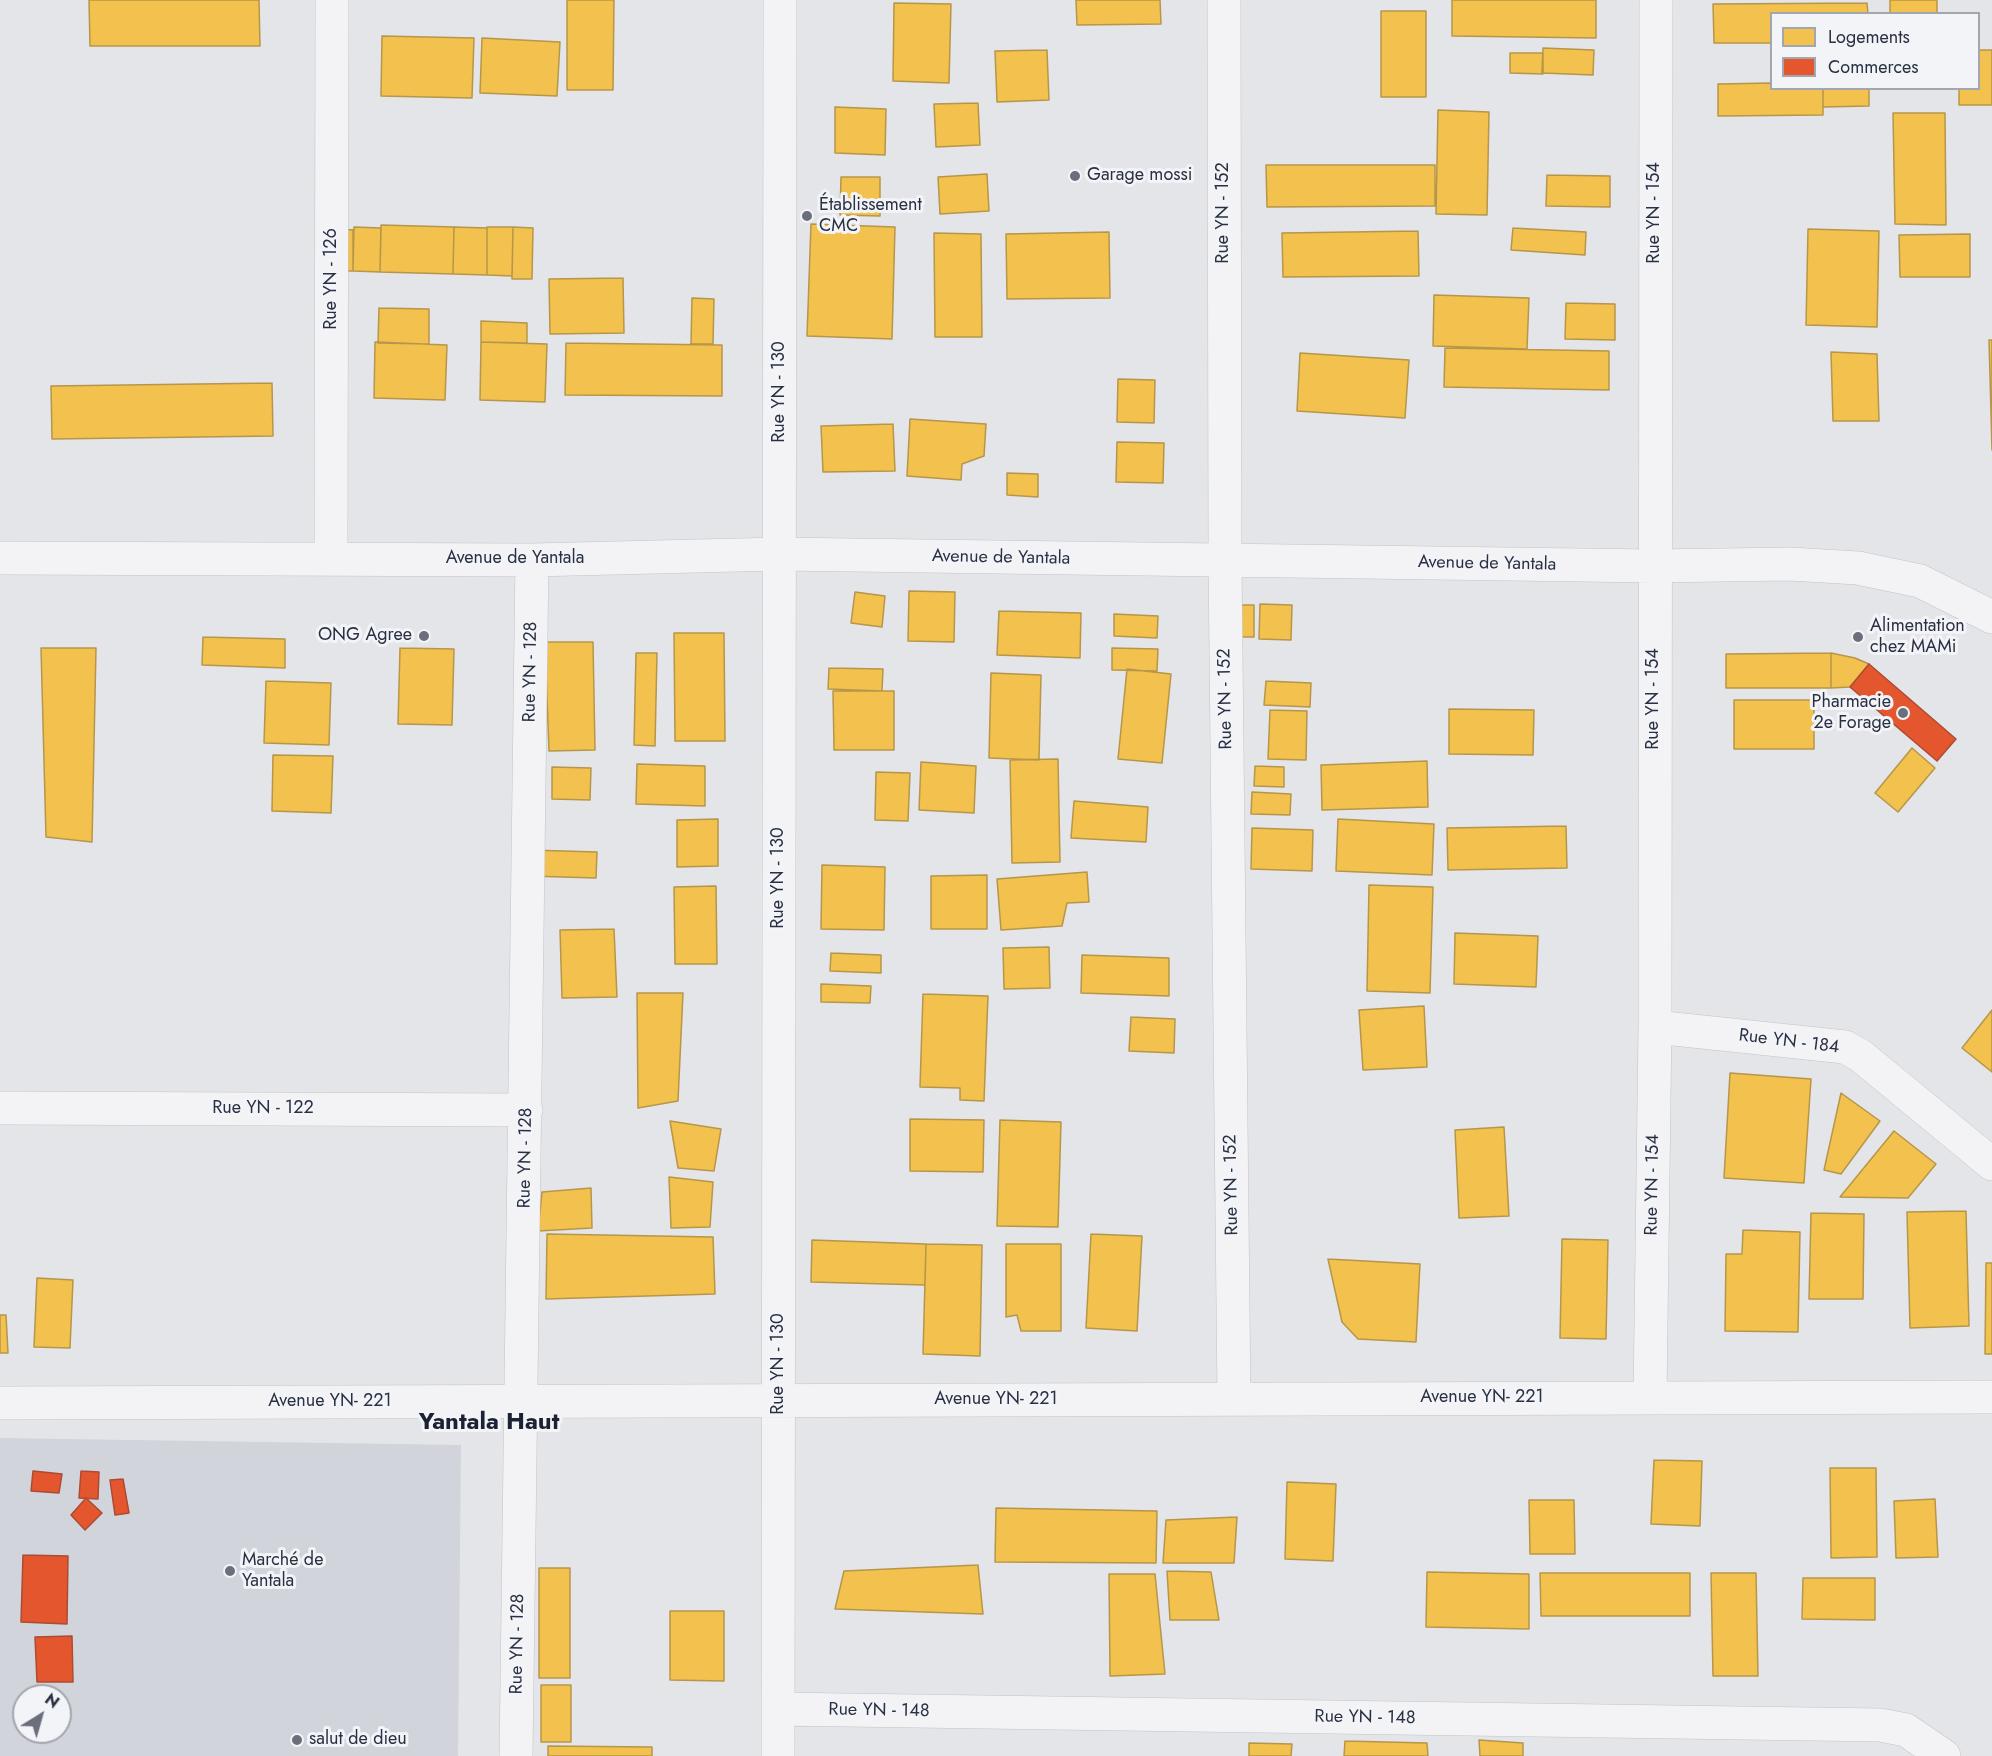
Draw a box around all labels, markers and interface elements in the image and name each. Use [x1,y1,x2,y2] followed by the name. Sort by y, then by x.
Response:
[1770,12,1980,90] legend
[1828,24,1910,50] text: Logements
[1828,54,1919,80] text: Commerces
[1213,162,1235,264] street label: Rue YN - 152
[1644,162,1666,264] street label: Rue YN - 154
[1087,165,1192,187] place label: Garage mossi
[1068,169,1082,183] marker: Garage mossi
[819,195,922,238] place label: Établissement CMC
[800,209,814,223] marker: Établissement CMC
[321,228,343,330] street label: Rue YN - 126
[769,341,791,443] street label: Rue YN - 130
[932,546,1070,570] street label: Avenue de Yantala
[446,548,584,570] street label: Avenue de Yantala
[1418,552,1556,576] street label: Avenue de Yantala
[1870,616,1965,658] place label: Alimentation chez MAMi
[519,621,543,723] street label: Rue YN - 128
[318,625,412,647] place label: ONG Agree
[417,629,431,643] marker: ONG Agree
[1851,630,1865,644] marker: Alimentation chez MAMi
[1214,648,1238,750] street label: Rue YN - 152
[1643,648,1665,750] street label: Rue YN - 154
[1812,692,1891,734] place label: Pharmacie 2e Forage
[1896,706,1910,720] marker: Pharmacie 2e Forage
[768,827,790,929] street label: Rue YN - 130
[1737,1025,1841,1059] street label: Rue YN - 184
[212,1098,314,1120] street label: Rue YN - 122
[514,1107,538,1209] street label: Rue YN - 128
[1220,1134,1244,1236] street label: Rue YN - 152
[1641,1134,1665,1236] street label: Rue YN - 154
[768,1313,790,1415] street label: Rue YN - 130
[1420,1387,1544,1409] street label: Avenue YN- 221
[934,1389,1058,1411] street label: Avenue YN- 221
[268,1391,392,1413] street label: Avenue YN- 221
[419,1409,559,1437] district label: Yantala Haut
[242,1550,323,1592] place label: Marché de Yantala
[223,1564,237,1578] marker: Marché de Yantala
[506,1593,530,1695] street label: Rue YN - 128
[12,1684,72,1744] north arrow
[40,1688,64,1714] text: N
[828,1699,930,1723] street label: Rue YN - 148
[1314,1706,1416,1730] street label: Rue YN - 148
[309,1729,407,1751] place label: salut de dieu
[290,1733,304,1747] marker: salut de dieu

